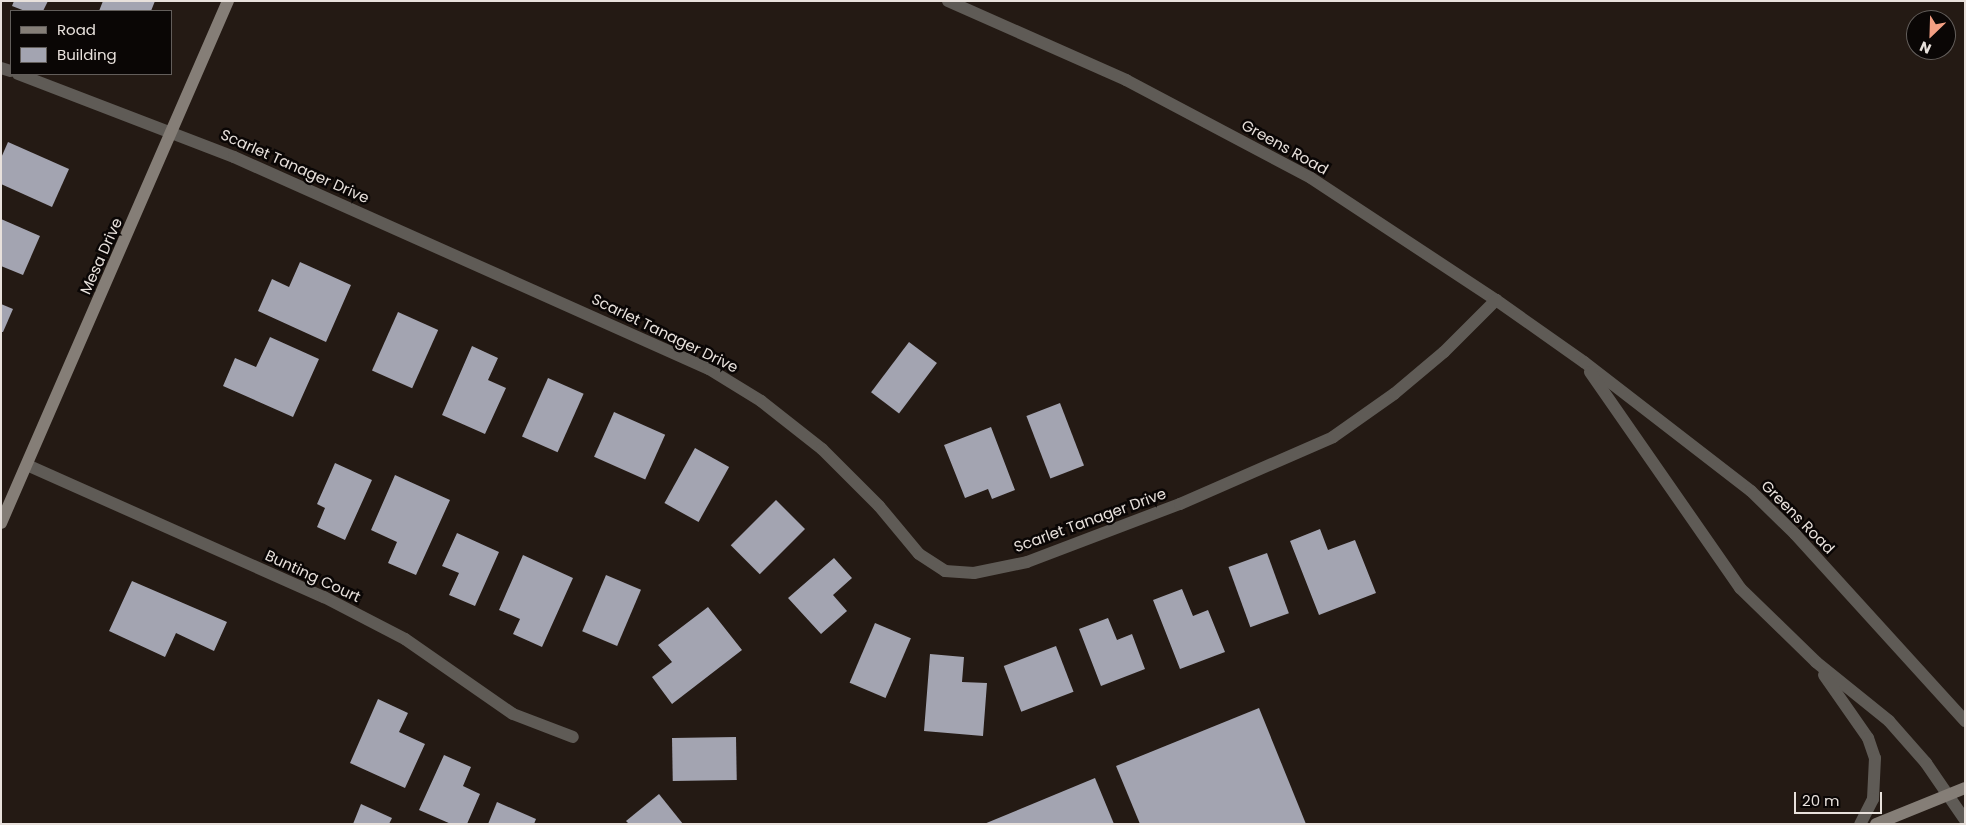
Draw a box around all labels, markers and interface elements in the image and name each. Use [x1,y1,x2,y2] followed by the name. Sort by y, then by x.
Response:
[10,10,172,75] legend
[1906,10,1956,60] north arrow
[57,19,96,40] text: Road
[1916,37,1934,59] text: N
[57,44,117,65] text: Building
[1239,116,1331,178] street label: Greens Road
[218,125,372,207] street label: Scarlet Tanager Drive
[76,215,126,297] street label: Mesa Drive
[589,290,741,376] street label: Scarlet Tanager Drive
[1758,477,1838,557] street label: Greens Road
[1011,484,1169,556] street label: Scarlet Tanager Drive
[262,546,364,606] street label: Bunting Court
[1796,782,1884,814] scale bar
[1802,790,1840,811] text: 20 m

